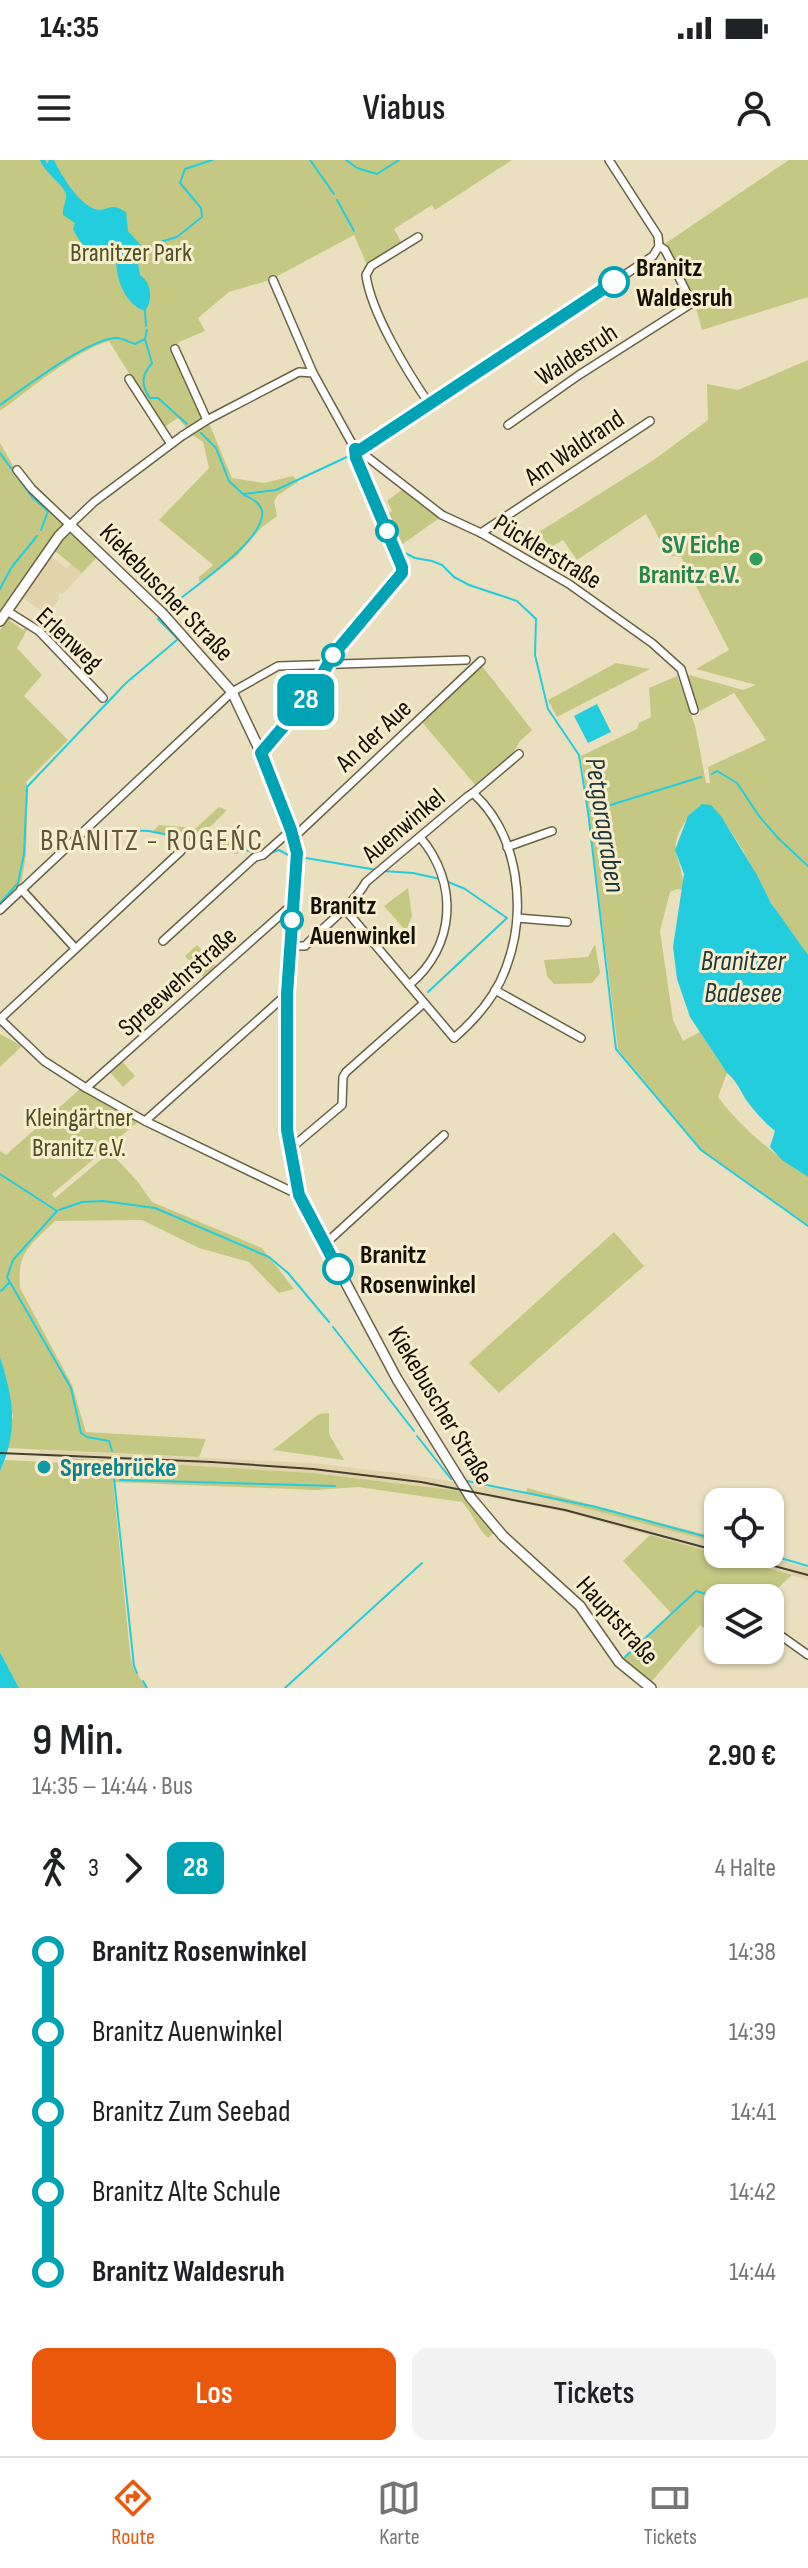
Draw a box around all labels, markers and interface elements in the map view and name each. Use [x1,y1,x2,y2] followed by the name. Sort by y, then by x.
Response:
[40,10,99,46] text: 14:35
[32,86,76,130] icon: menu
[732,86,776,130] icon: person
[363,87,445,130] text: Viabus
[70,238,192,269] park label: Branitzer Park
[636,253,733,314] place label: Branitz Waldesruh
[599,267,629,297] marker: Branitz Waldesruh
[530,317,623,393] street label: Waldesruh
[518,404,631,493] street label: Am Waldrand
[488,508,607,597] street label: Pücklerstraße
[93,518,239,668] street label: Kiekebuscher Straße
[376,520,398,542] unlabelled marker
[638,530,740,591] place label: SV Eiche Branitz e.V.
[747,550,765,568] marker: SV Eiche Branitz e.V.
[29,602,109,679] street label: Erlenweg
[322,644,344,666] unlabelled marker
[270,674,342,726] line badge: 28
[293,683,319,716] text: 28
[329,693,418,780] street label: An der Aue
[578,755,632,895] water label: Petgoragraben
[355,782,452,870] street label: Auenwinkel
[40,823,264,859] district label: BRANITZ - ROGEŃC
[309,891,416,952] place label: Branitz Auenwinkel
[281,909,303,931] marker: Branitz Auenwinkel
[112,921,244,1043] street label: Spreewehrstraße
[701,945,786,1010] water label: Branitzer Badesee
[25,1103,133,1164] park label: Kleingärtner Branitz e.V.
[360,1240,476,1301] place label: Branitz Rosenwinkel
[323,1254,353,1284] marker: Branitz Rosenwinkel
[380,1321,499,1491] street label: Kiekebuscher Straße
[60,1453,176,1484] place label: Spreebrücke
[35,1458,53,1476] marker: Spreebrücke
[704,1488,784,1664] map controls
[704,1488,784,1568] button: locate
[569,1570,665,1672] street label: Hauptstraße
[704,1584,784,1664] button: layers
[32,1714,124,1767] text: 9 Min.
[708,1738,776,1774] text: 2.90 €
[32,1771,193,1802] text: 14:35 – 14:44 · Bus
[32,1846,76,1890] icon: walk
[111,1846,155,1890] icon: forward
[183,1851,208,1884] text: 28
[88,1853,99,1884] text: 3
[715,1853,776,1884] text: 4 Halte
[92,1934,307,1970] text: Branitz Rosenwinkel
[729,1937,776,1968] text: 14:38
[92,2014,283,2050] text: Branitz Auenwinkel
[729,2017,776,2048] text: 14:39
[92,2094,290,2130] text: Branitz Zum Seebad
[731,2097,776,2128] text: 14:41
[92,2174,281,2210] text: Branitz Alte Schule
[729,2177,776,2208] text: 14:42
[92,2254,285,2290] text: Branitz Waldesruh
[729,2257,776,2288] text: 14:44
[32,2348,396,2440] button: Los
[412,2348,776,2440] button: Tickets
[111,2476,155,2551] tab: Route
[377,2476,421,2551] tab: Karte
[644,2476,697,2551] tab: Tickets

